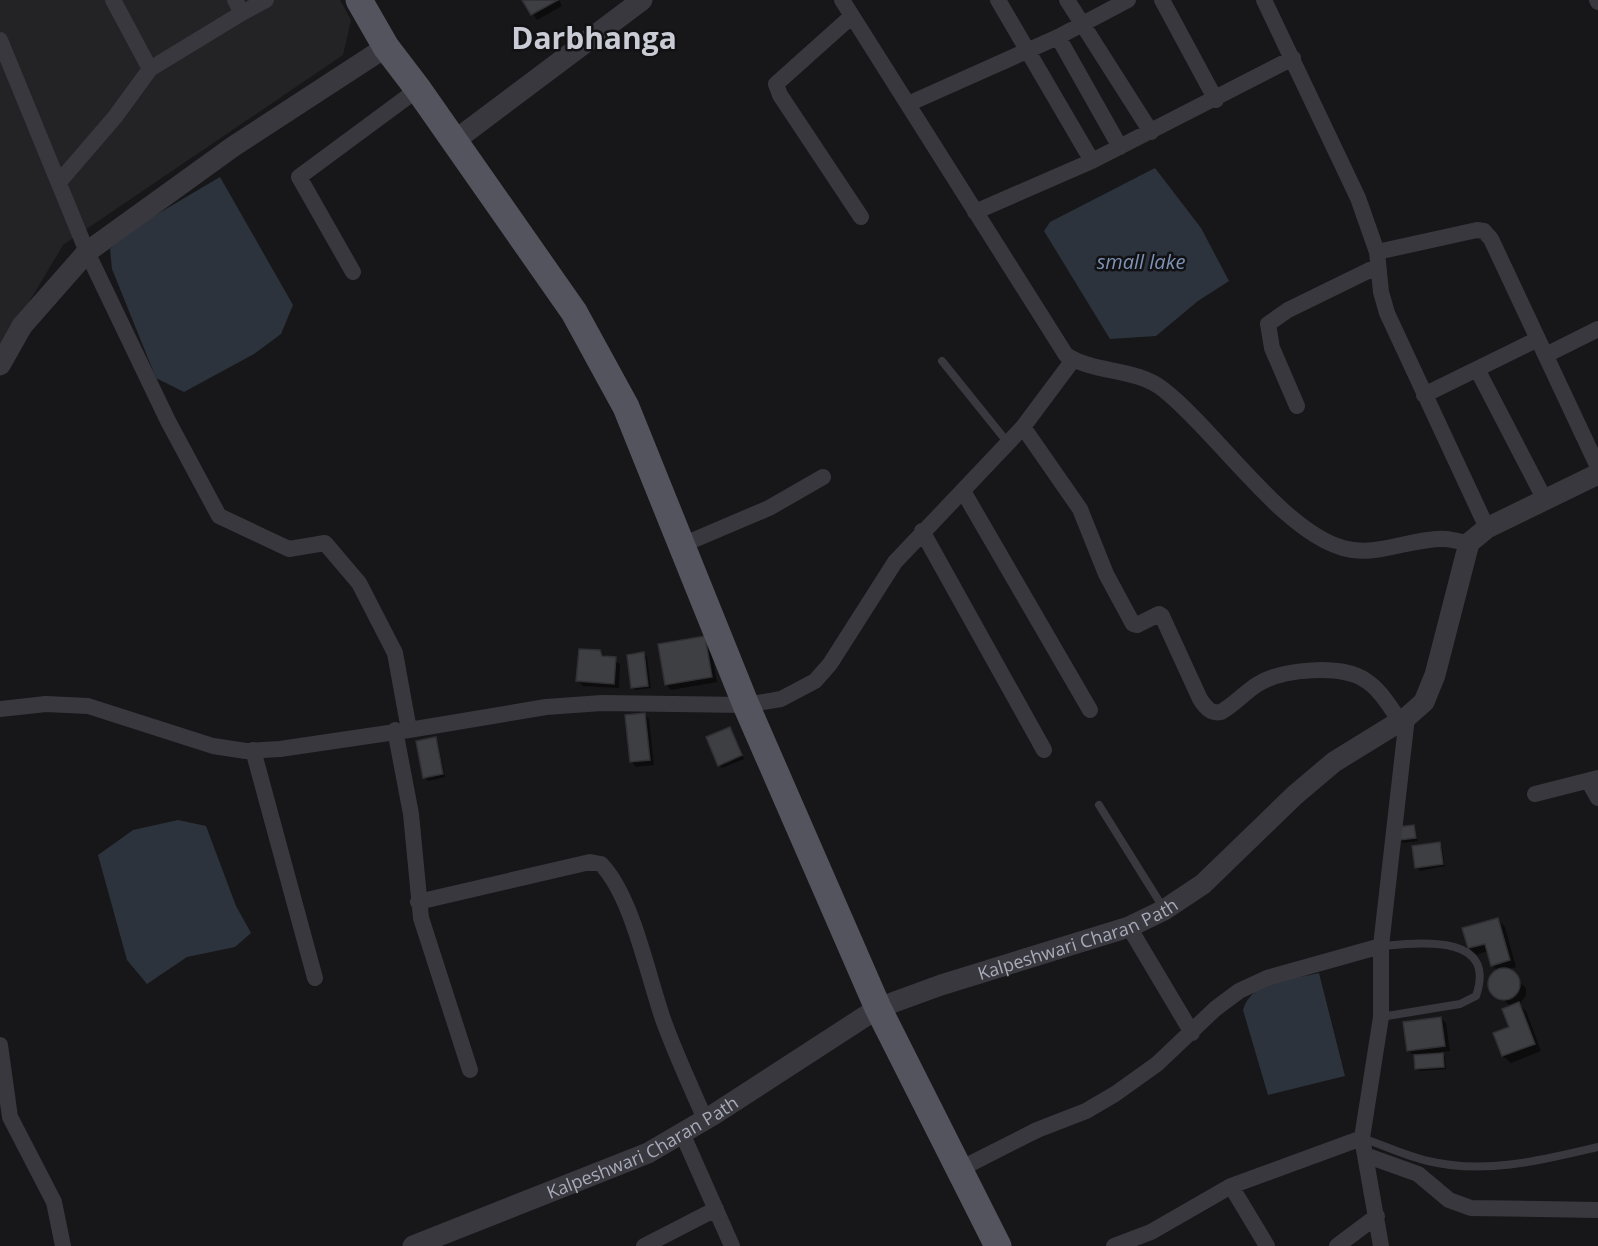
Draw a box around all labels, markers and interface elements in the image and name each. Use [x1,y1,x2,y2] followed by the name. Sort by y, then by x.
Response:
[511,17,677,58] district label: Darbhanga
[1097,248,1185,275] water label: small lake
[975,892,1182,985] street label: Kalpeshwari Charan Path
[543,1090,742,1204] street label: Kalpeshwari Charan Path

